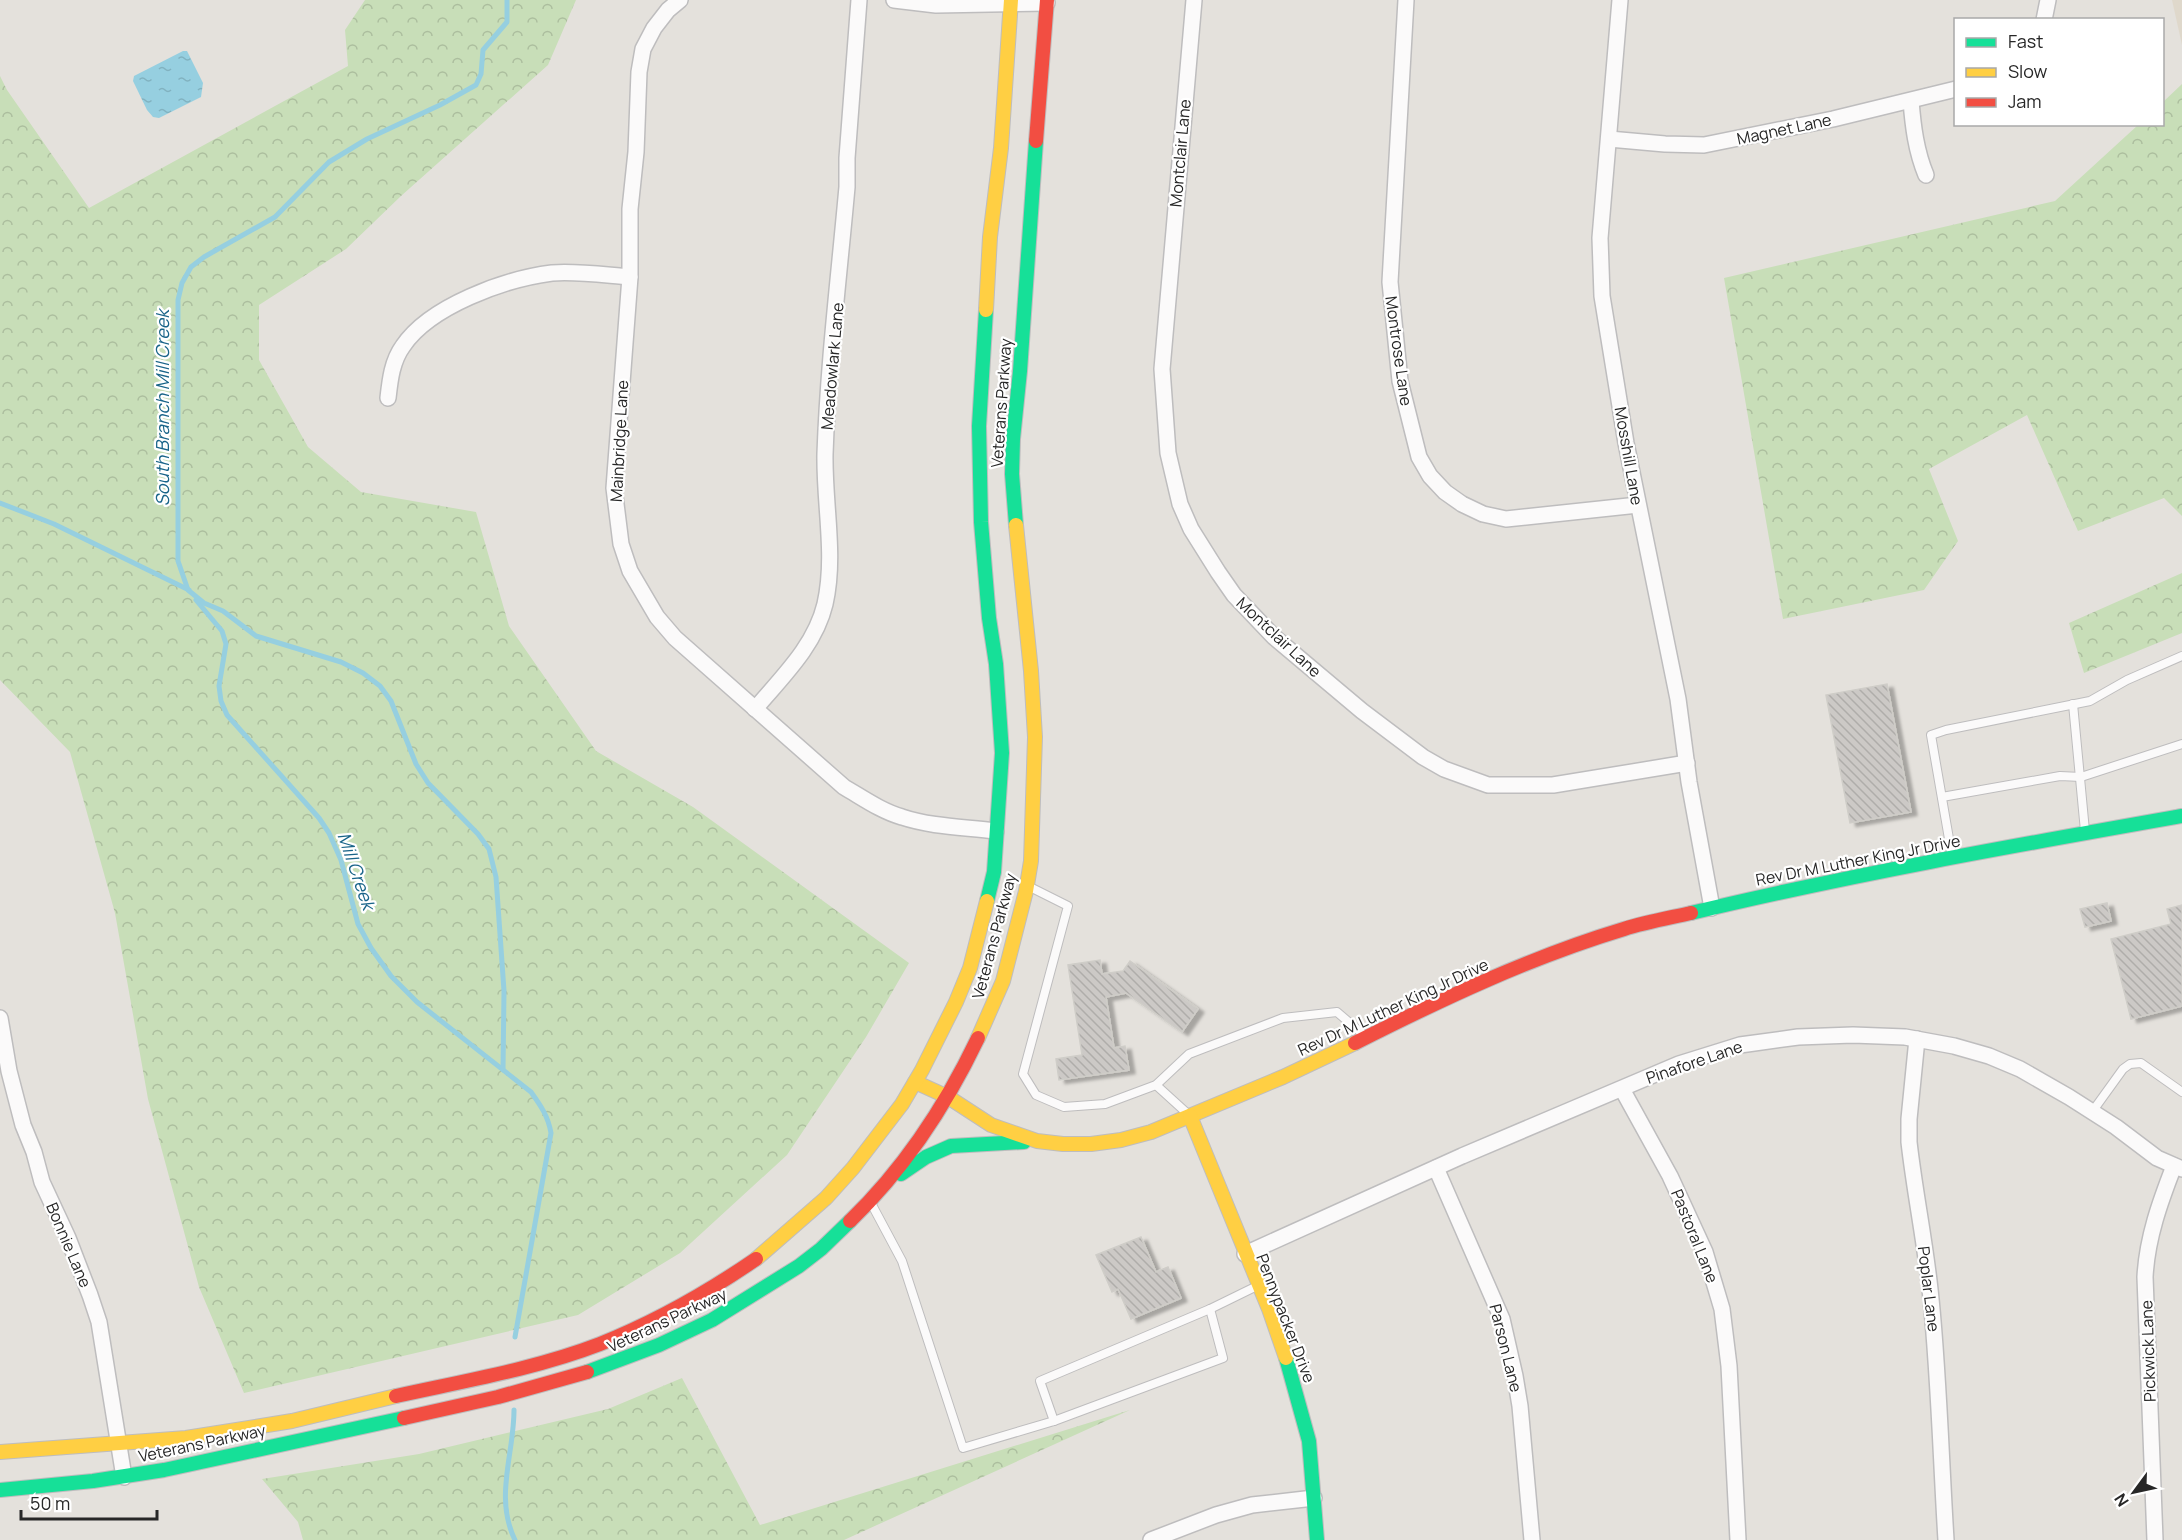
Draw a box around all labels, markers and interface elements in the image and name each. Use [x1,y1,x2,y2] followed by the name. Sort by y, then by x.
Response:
[1954,18,2164,126] legend
[2008,29,2043,53] text: Fast
[2008,59,2048,83] text: Slow
[2008,89,2042,113] text: Jam
[1164,98,1196,208] street label: Montclair Lane
[1735,108,1833,150] street label: Magnet Lane
[1380,295,1418,407] street label: Montrose Lane
[815,301,849,431] street label: Meadowlark Lane
[150,307,174,506] water label: South Branch Mill Creek
[986,337,1017,468] street label: Veterans Parkway
[605,380,633,502] street label: Mainbridge Lane
[1610,405,1648,507] street label: Mosshill Lane
[1232,592,1326,682] street label: Montclair Lane
[332,829,382,916] water label: Mill Creek
[1754,829,1962,891] street label: Rev Dr M Luther King Jr Drive
[967,870,1022,1001] street label: Veterans Parkway
[1294,953,1492,1061] street label: Rev Dr M Luther King Jr Drive
[1643,1035,1745,1089] street label: Pinafore Lane
[1666,1186,1724,1286] street label: Pastoral Lane
[41,1199,97,1291] street label: Bonnie Lane
[1913,1245,1945,1333] street label: Poplar Lane
[1251,1250,1321,1386] street label: Pennypacker Drive
[604,1282,731,1357] street label: Veterans Parkway
[2135,1300,2161,1402] street label: Pickwick Lane
[1484,1302,1528,1394] street label: Parson Lane
[136,1419,268,1467] street label: Veterans Parkway
[2104,1462,2164,1522] north arrow
[21,1483,158,1521] scale bar
[2109,1489,2134,1511] text: N
[30,1491,70,1515] text: 50 m

